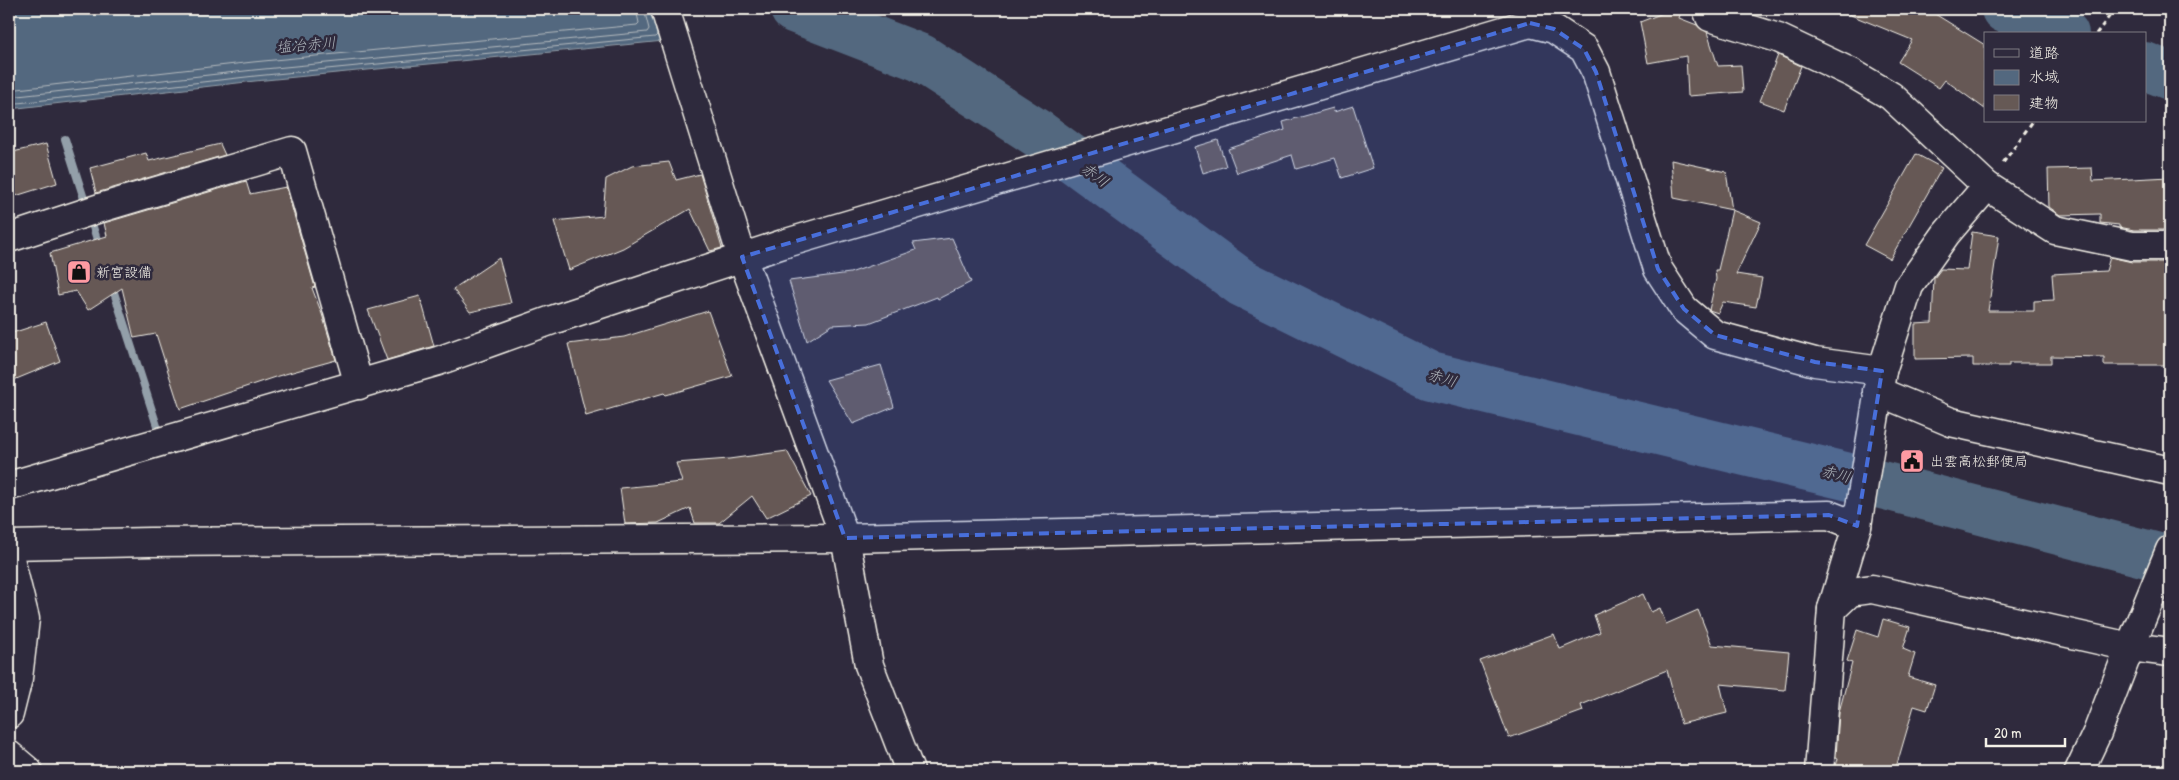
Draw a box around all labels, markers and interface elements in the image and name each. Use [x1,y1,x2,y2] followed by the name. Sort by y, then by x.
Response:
[275,31,337,58] water label: 塩冶赤川
[1984,32,2146,122] legend
[2029,42,2059,63] text: 道路
[2029,66,2059,87] text: 水域
[2029,92,2059,113] text: 建物
[1077,157,1114,192] water label: 赤川
[66,259,92,285] shop icon: 新宮設備
[96,262,152,281] place label: 新宮設備
[1425,363,1460,392] water label: 赤川
[1899,448,1925,474] public building icon: 出雲高松郵便局
[1930,451,2028,470] place label: 出雲高松郵便局
[1819,460,1853,487] water label: 赤川
[1986,715,2065,747] scale bar
[1994,722,2021,743] text: 20 m

